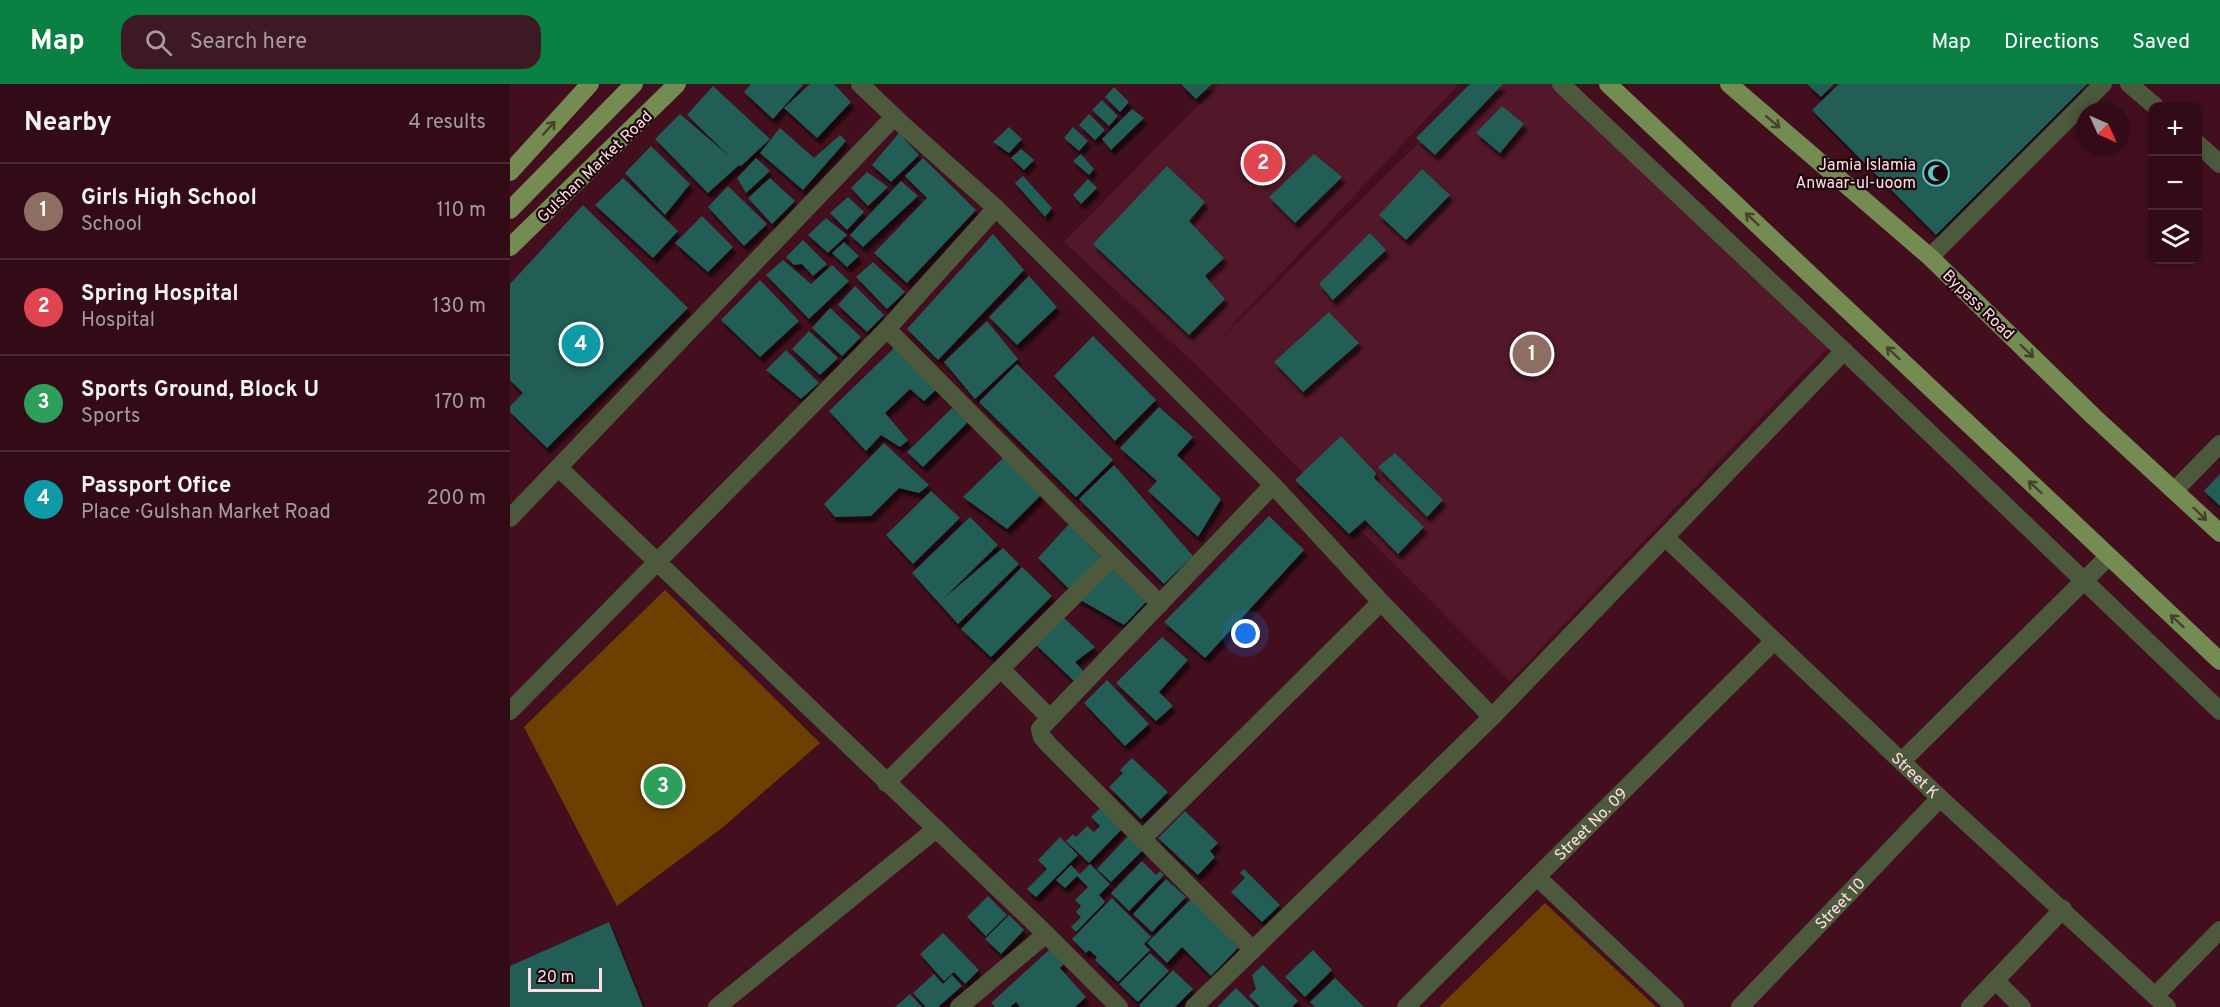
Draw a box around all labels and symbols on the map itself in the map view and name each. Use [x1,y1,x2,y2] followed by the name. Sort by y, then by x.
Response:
[2076,102,2130,156] north arrow
[534,107,657,228] street label: Gulshan Market Road
[1765,115,1780,129] one-way arrow
[542,121,557,136] one-way arrow
[1244,140,1282,185] pin: 2
[1796,156,1916,194] place label: Jamia Islamia Anwaar-ul-uoom
[1921,158,1951,188] mosque icon: Jamia Islamia Anwaar-ul-uoom
[1744,212,1759,227] one-way arrow
[1938,266,2018,345] street label: Bypass Road
[562,322,600,366] pin: 4
[1512,332,1552,376] pin: 1
[2020,344,2035,359] one-way arrow
[1886,346,1901,361] one-way arrow
[2028,480,2043,495] one-way arrow
[2192,506,2207,521] one-way arrow
[2170,614,2185,628] one-way arrow
[1231,619,1260,648] your location
[1886,749,1942,804] street label: Street K
[644,764,682,808] pin: 3
[1551,784,1633,866] street label: Street No. 09
[1812,874,1870,934] street label: Street 10
[528,965,602,992] scale bar

